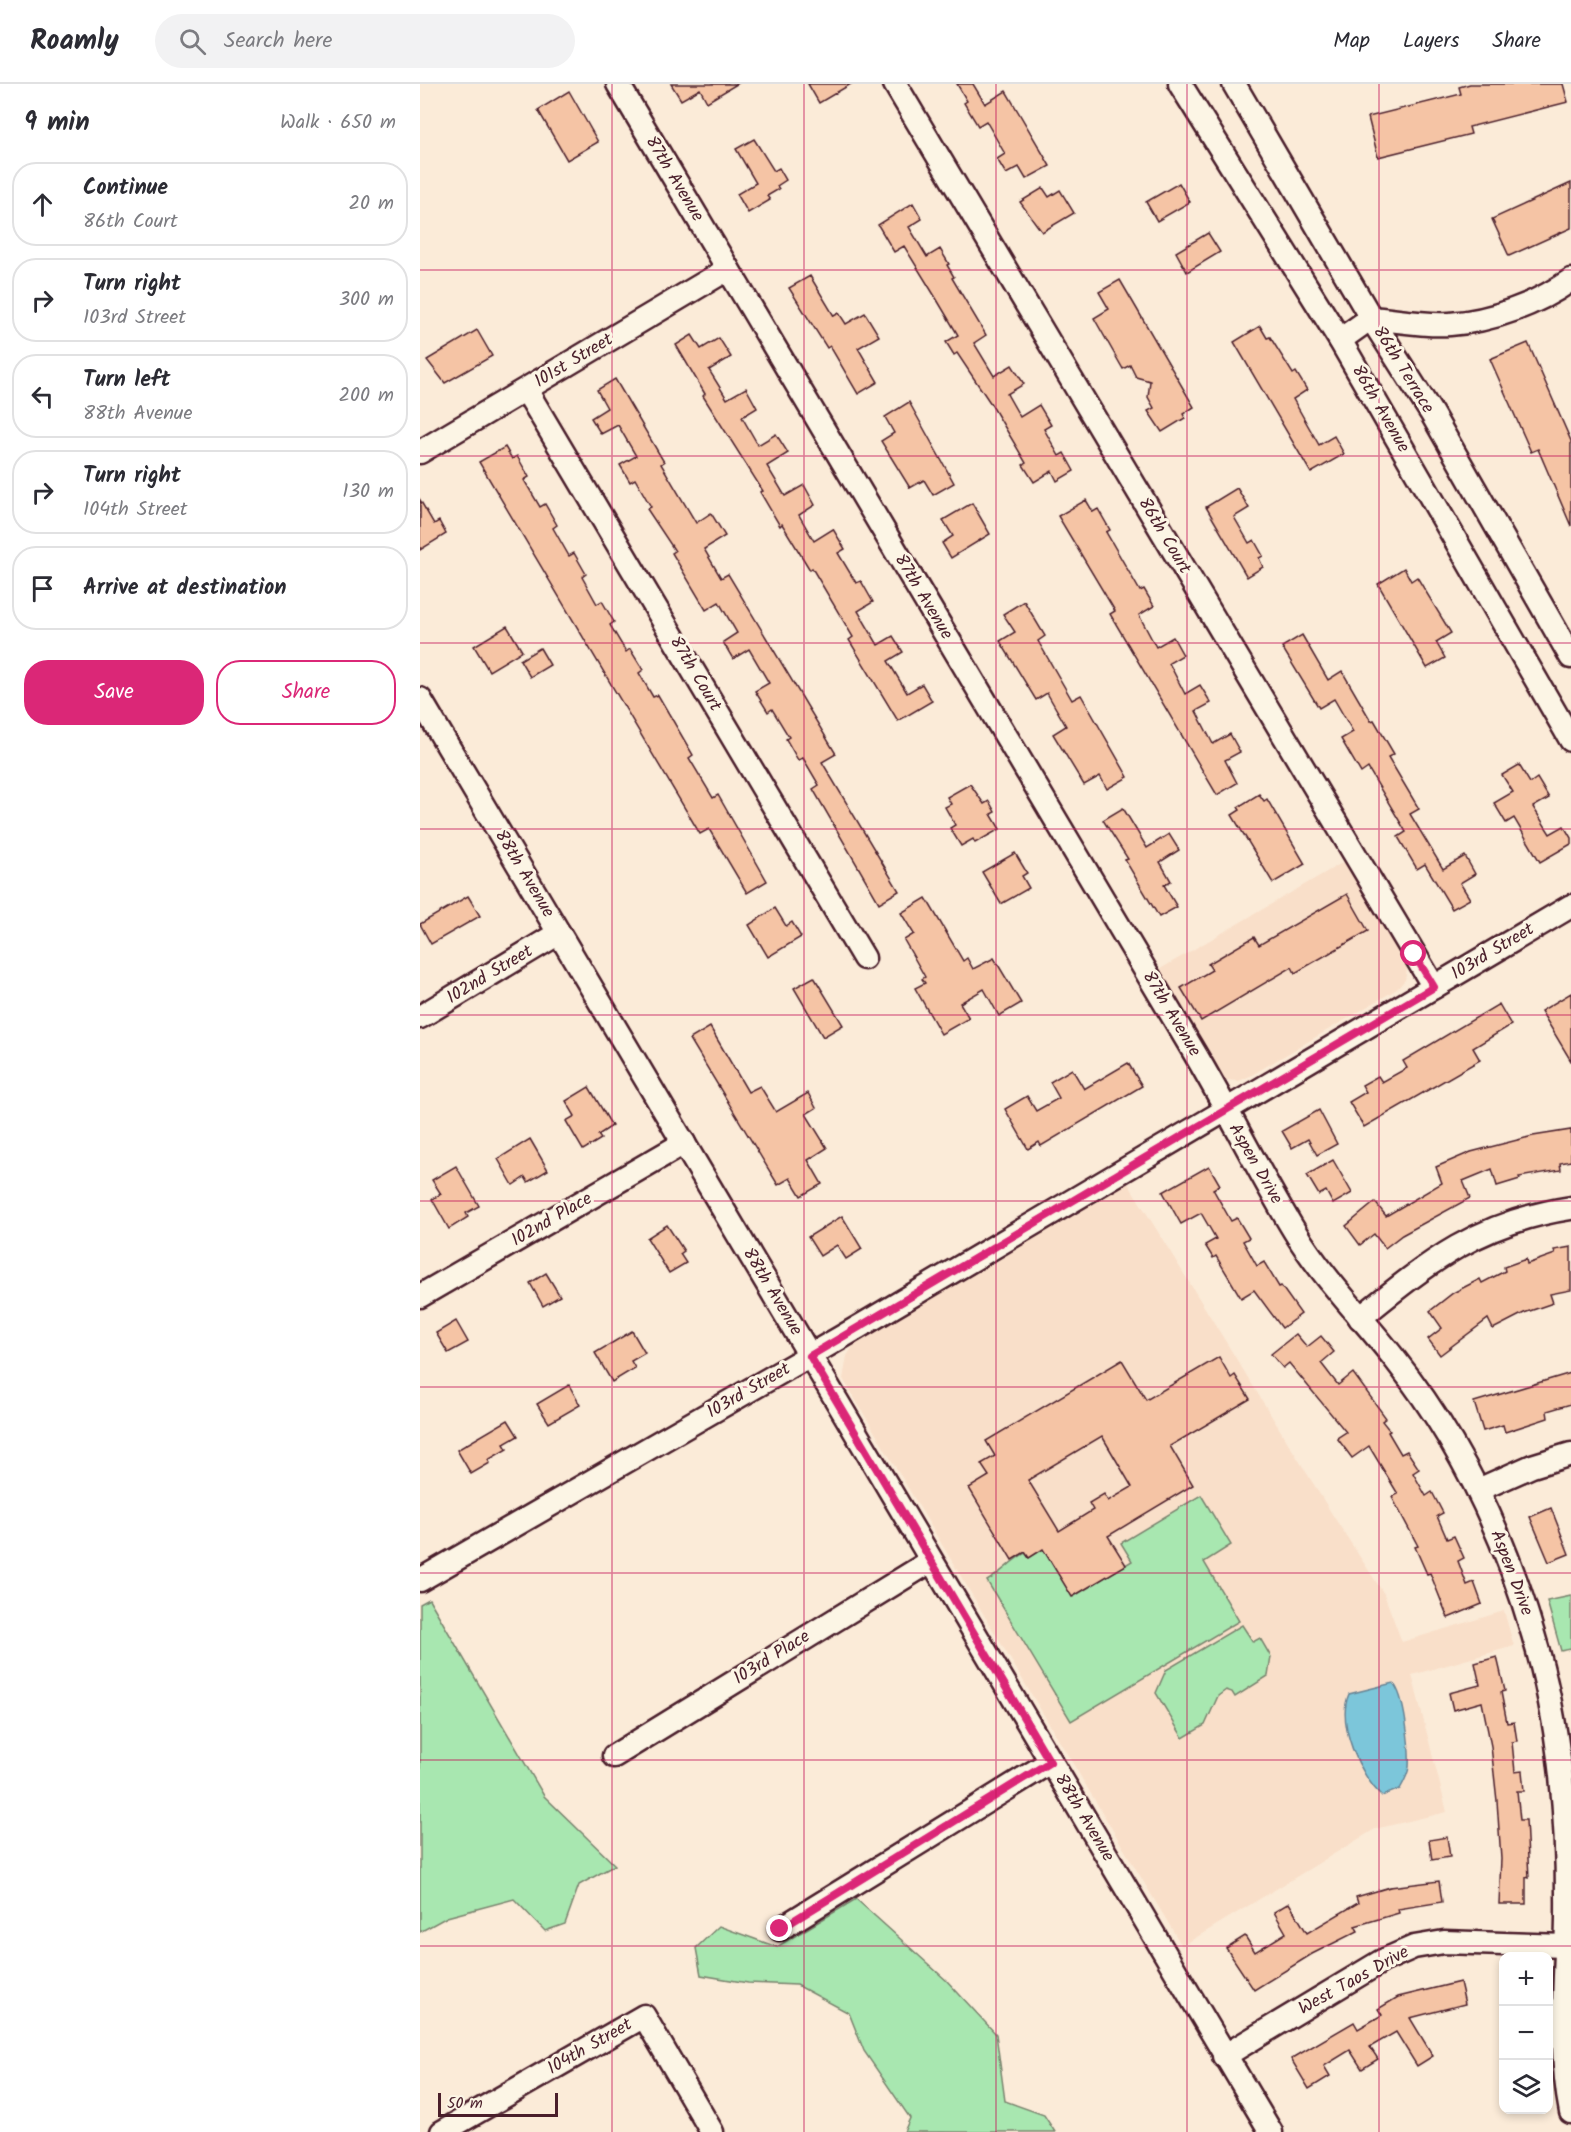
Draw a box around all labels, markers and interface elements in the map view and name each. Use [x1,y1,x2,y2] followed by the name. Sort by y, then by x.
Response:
[155,14,575,68] search box
[30,19,119,64] text: Roamly
[224,24,332,59] text: Search here
[176,25,209,58] icon: search
[1333,25,1370,58] text: Map
[1403,25,1459,58] text: Layers
[1492,25,1541,58] text: Share
[24,102,90,144] text: 9 min
[280,107,396,139] text: Walk · 650 m
[637,130,711,228] street label: 87th Avenue
[83,171,168,206] text: Continue
[26,188,59,221] icon: ahead
[348,188,394,220] text: 20 m
[83,206,178,238] text: 86th Court
[83,267,181,302] text: Turn right
[26,284,59,317] icon: right
[339,284,394,316] text: 300 m
[83,302,186,334] text: 103rd Street
[1365,320,1441,420] street label: 86th Terrace
[529,325,620,396] street label: 101st Street
[1343,359,1417,459] street label: 86th Avenue
[83,363,170,398] text: Turn left
[26,380,59,413] icon: left
[338,380,394,412] text: 200 m
[83,398,192,430] text: 88th Avenue
[83,459,181,494] text: Turn right
[26,476,59,509] icon: right
[342,476,394,508] text: 130 m
[1130,492,1199,581] street label: 86th Court
[83,494,188,526] text: 104th Street
[886,548,960,646] street label: 87th Avenue
[83,571,286,606] text: Arrive at destination
[26,572,59,605] icon: arrive
[661,631,729,718] street label: 87th Court
[24,660,204,725] button: Save
[216,660,396,725] button: Share
[486,824,562,924] street label: 88th Avenue
[1446,915,1541,988] street label: 103rd Street
[441,937,540,1012] street label: 102nd Street
[1400,940,1426,966] route start
[1134,965,1208,1063] street label: 87th Avenue
[1220,1118,1290,1210] street label: Aspen Drive
[506,1185,598,1255] street label: 102nd Place
[734,1242,810,1342] street label: 88th Avenue
[702,1355,797,1427] street label: 103rd Street
[1481,1526,1541,1620] street label: Aspen Drive
[728,1623,816,1693] street label: 103rd Place
[1046,1768,1122,1868] street label: 88th Avenue
[766,1915,792,1941] route end
[1293,1939,1415,2023] street label: West Taos Drive
[1499,1952,1553,2114] map controls
[1499,1952,1553,2006] button: +
[1499,2006,1553,2060] button: −
[542,2010,639,2083] street label: 104th Street
[1499,2060,1553,2114] button: layers
[438,2090,558,2118] scale bar
[447,2091,483,2116] text: 50 m

